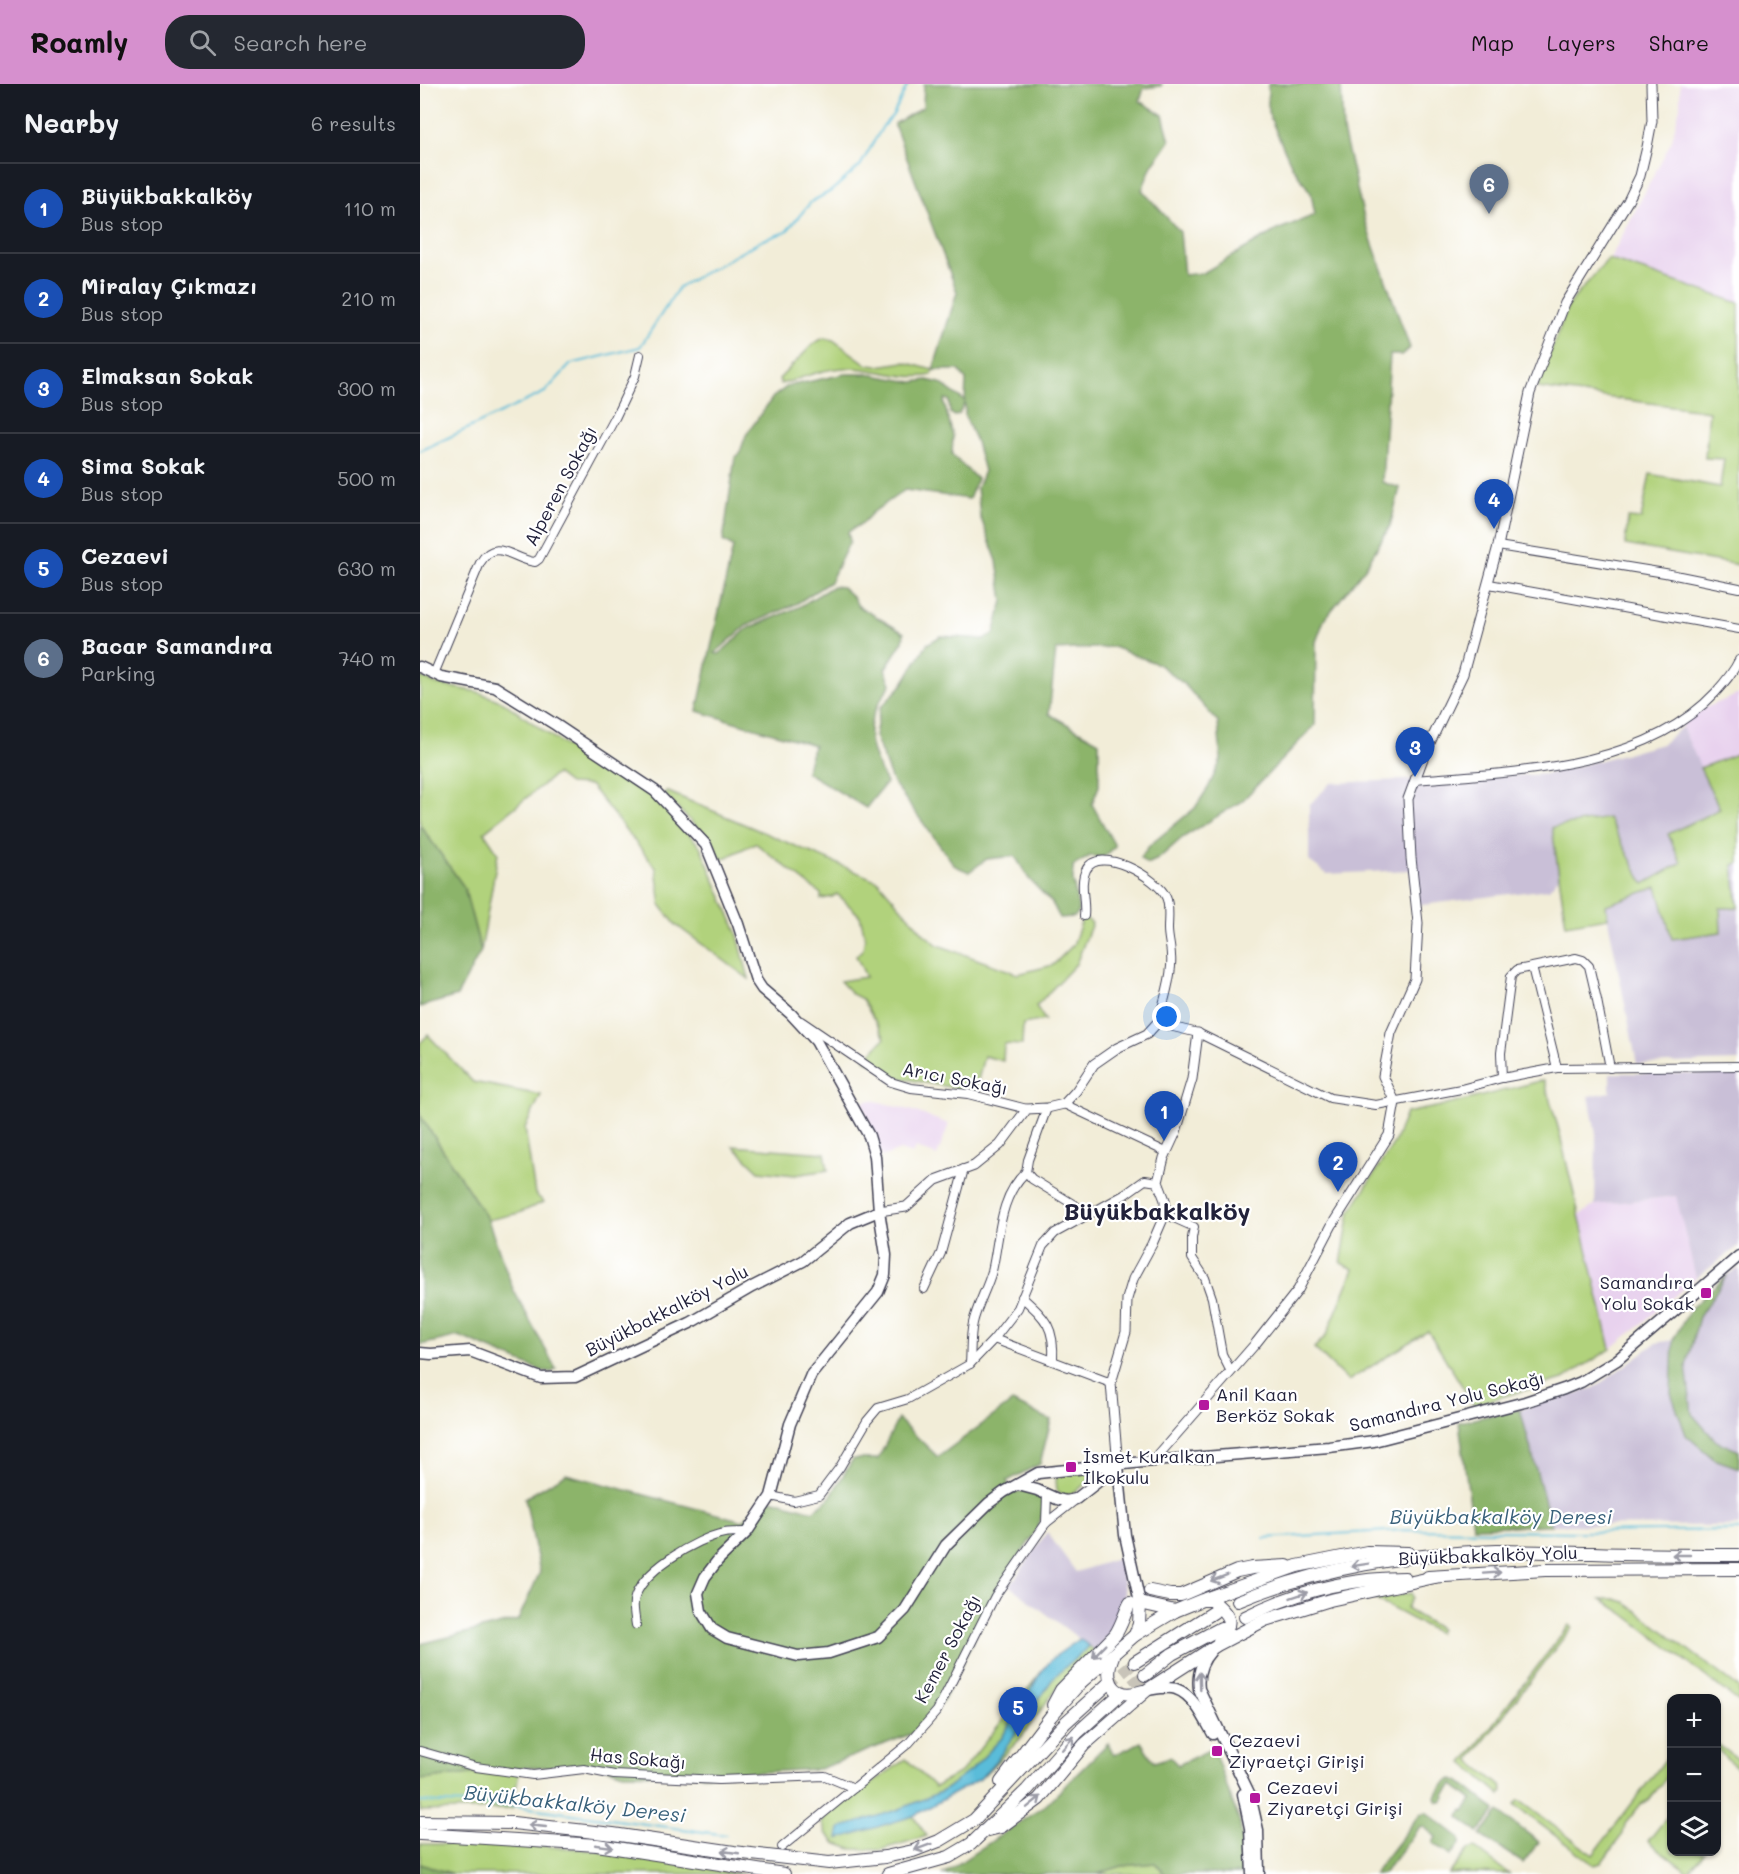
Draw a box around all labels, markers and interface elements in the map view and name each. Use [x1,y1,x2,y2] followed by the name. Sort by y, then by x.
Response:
[165,15,585,69] search box
[30,24,129,60] text: Roamly
[186,26,219,59] icon: search
[234,28,367,57] text: Search here
[1471,29,1514,56] text: Map
[1547,29,1616,56] text: Layers
[1649,29,1709,56] text: Share
[24,106,119,140] text: Nearby
[311,110,396,136] text: 6 results
[1470,164,1508,214] pin: 6
[81,181,253,210] text: Büyükbakkalköy
[39,195,48,221] text: 1
[343,195,396,221] text: 110 m
[81,210,163,236] text: Bus stop
[81,271,258,300] text: Miralay Çıkmazı
[38,285,49,311] text: 2
[341,285,396,311] text: 210 m
[81,300,163,326] text: Bus stop
[81,361,253,390] text: Elmaksan Sokak
[38,375,50,401] text: 3
[337,375,396,401] text: 300 m
[81,390,163,416] text: Bus stop
[518,421,602,550] street label: Alperen Sokağı
[81,451,205,480] text: Sima Sokak
[37,465,50,491] text: 4
[337,465,396,491] text: 500 m
[81,480,163,506] text: Bus stop
[1474,480,1514,529] pin: 4
[81,541,169,570] text: Cezaevi
[38,555,49,581] text: 5
[338,555,396,581] text: 630 m
[81,570,163,596] text: Bus stop
[81,631,273,660] text: Bacar Samandıra
[37,645,50,671] text: 6
[338,645,396,671] text: 740 m
[81,660,155,686] text: Parking
[1396,728,1434,777] pin: 3
[1152,1002,1181,1031] your location
[900,1056,1010,1100] street label: Arıcı Sokağı
[1144,1092,1184,1141] pin: 1
[1318,1142,1358,1192] pin: 2
[1063,1195,1251,1226] district label: Büyükbakkalköy
[581,1259,752,1362] street label: Büyükbakkalköy Yolu
[1600,1270,1694,1315] place label: Samandıra Yolu Sokak
[1699,1286,1713,1300] marker: Samandıra Yolu Sokak
[1347,1365,1547,1437] street label: Samandıra Yolu Sokağı
[1216,1382,1335,1427] place label: Anil Kaan Berköz Sokak
[1197,1398,1211,1412] marker: Anil Kaan Berköz Sokak
[1083,1444,1215,1489] place label: İsmet Kuralkan İlkokulu
[1064,1460,1078,1474] marker: İsmet Kuralkan İlkokulu
[1390,1503,1613,1529] water label: Büyükbakkalköy Deresi
[1398,1540,1578,1570] street label: Büyükbakkalköy Yolu
[1671,1549,1691,1561] one-way arrow
[1351,1560,1371,1571] one-way arrow
[1481,1568,1501,1579] one-way arrow
[1211,1573,1229,1584] one-way arrow
[1289,1588,1308,1599] one-way arrow
[908,1590,986,1707] street label: Kemer Sokağı
[1092,1643,1107,1658] one-way arrow
[1194,1672,1206,1692] one-way arrow
[998,1688,1038,1737] pin: 5
[1667,1694,1721,1856] map controls
[1667,1694,1721,1748] button: +
[1229,1728,1365,1773] place label: Cezaevi Ziyraetçi Girişi
[1061,1736,1075,1751] one-way arrow
[589,1742,687,1774] street label: Has Sokağı
[1210,1744,1224,1758] marker: Cezaevi Ziyraetçi Girişi
[1667,1748,1721,1802] button: −
[1267,1775,1403,1820] place label: Cezaevi Ziyaretçi Girişi
[463,1778,688,1828] water label: Büyükbakkalköy Deresi
[1248,1791,1262,1805] marker: Cezaevi Ziyaretçi Girişi
[1026,1795,1041,1809] one-way arrow
[1667,1802,1721,1856] button: layers
[528,1820,548,1831] one-way arrow
[594,1841,613,1852] one-way arrow
[914,1842,933,1853] one-way arrow
[721,1846,741,1857] one-way arrow

